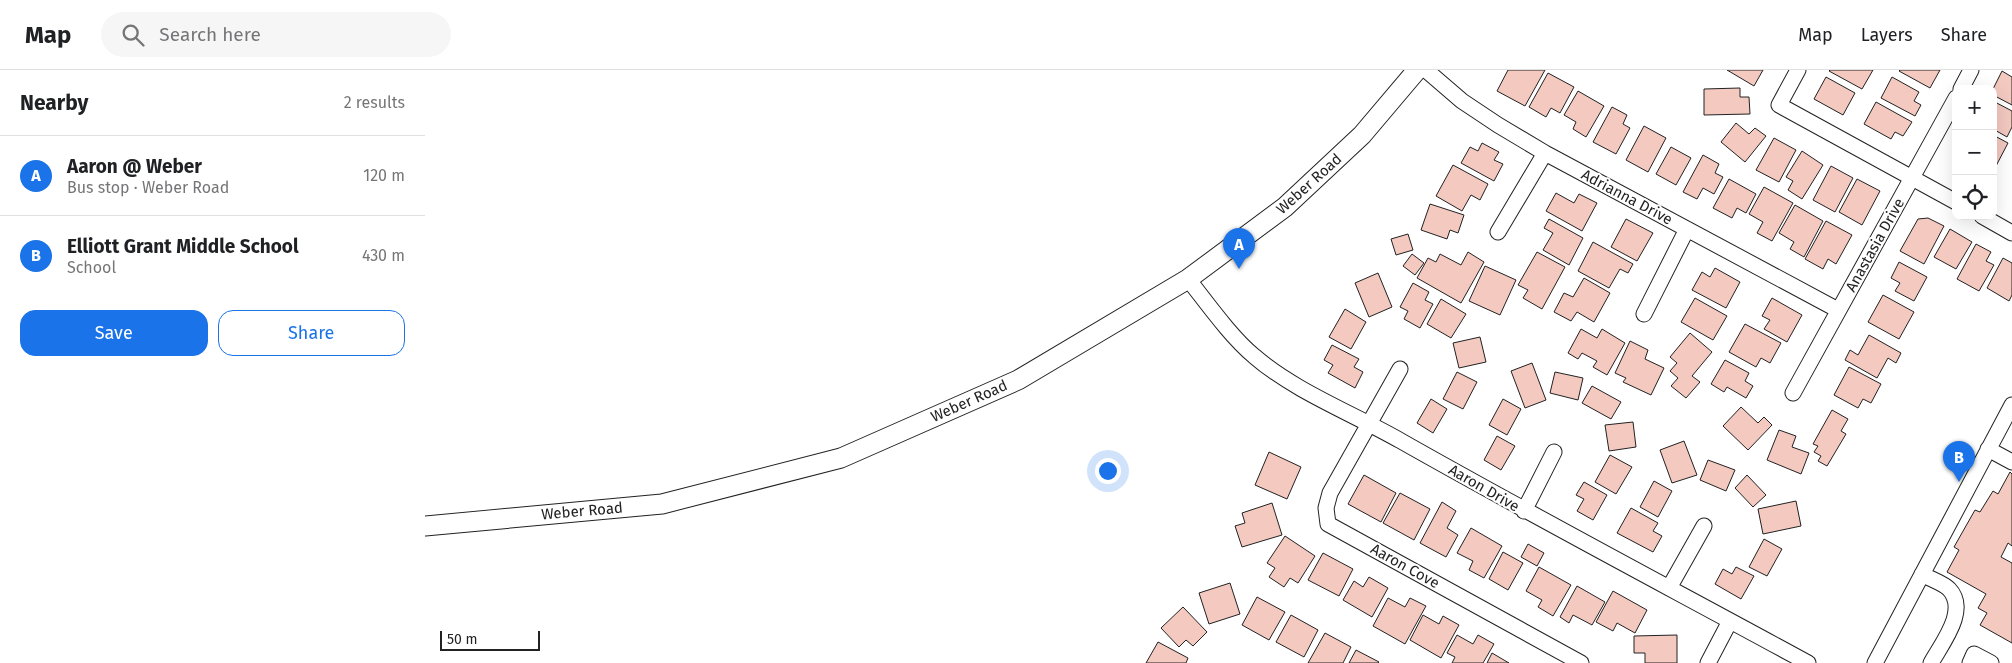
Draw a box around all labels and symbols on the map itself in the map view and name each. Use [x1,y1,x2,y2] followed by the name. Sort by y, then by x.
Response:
[1273,150,1345,218] street label: Weber Road
[1578,165,1676,229] street label: Adrianna Drive
[1842,195,1908,295] street label: Anastasia Drive
[1223,228,1255,269] pin: A
[928,376,1010,426] street label: Weber Road
[1943,441,1975,482] pin: B
[1095,458,1121,484] your location
[1445,461,1523,515] street label: Aaron Drive
[540,498,624,524] street label: Weber Road
[1367,540,1443,592] street label: Aaron Cove
[440,628,540,651] scale bar

